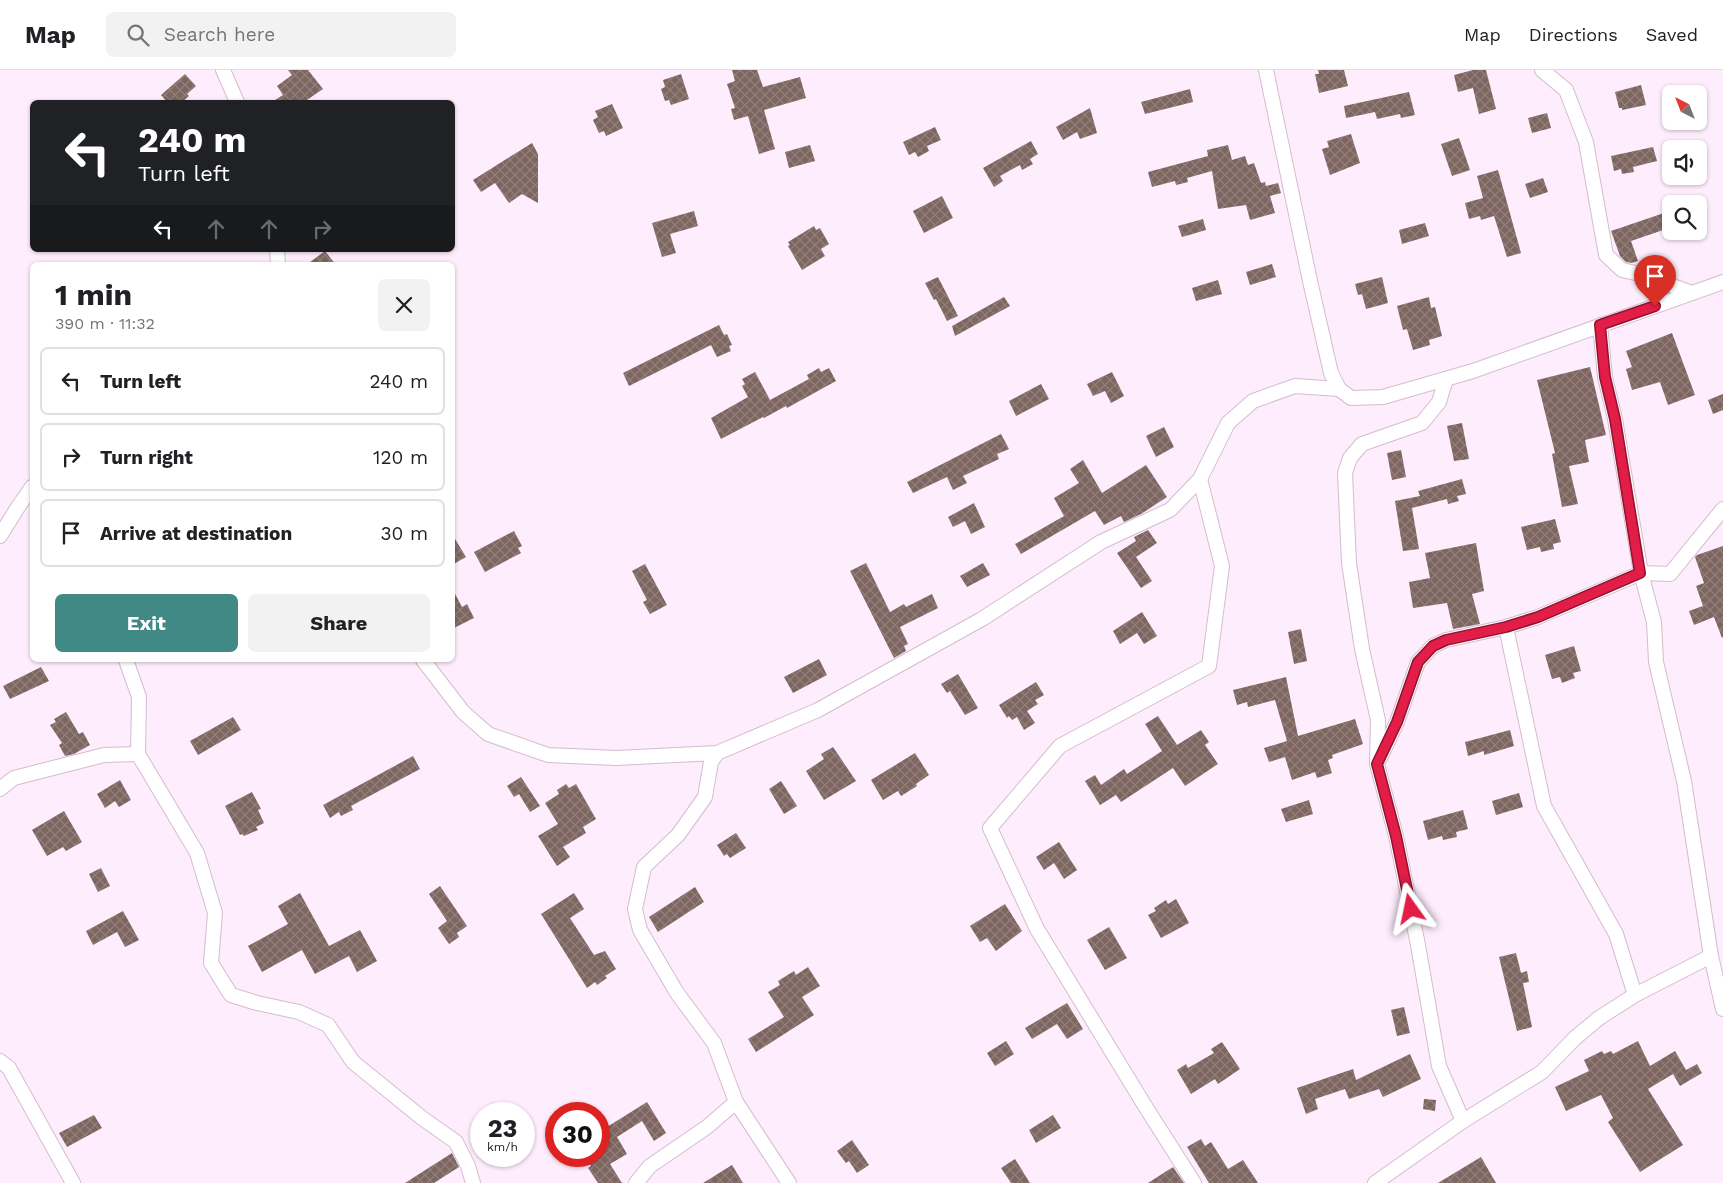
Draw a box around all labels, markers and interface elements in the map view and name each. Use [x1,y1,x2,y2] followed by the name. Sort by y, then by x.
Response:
[106,12,456,57] search box
[25,21,76,49] text: Map
[124,21,152,49] icon: search
[164,23,275,46] text: Search here
[1464,24,1501,45] text: Map
[1529,24,1618,45] text: Directions
[1646,24,1698,45] text: Saved
[1662,85,1708,130] north arrow
[1662,85,1707,240] map controls
[138,119,247,161] text: 240 m
[55,120,120,185] icon: left
[1662,140,1707,185] button: sound
[138,161,230,186] text: Turn left
[1662,195,1707,240] button: search
[149,215,177,243] icon: left
[202,215,230,243] icon: ahead
[255,215,283,243] icon: ahead
[308,215,336,243] icon: right
[1634,255,1676,306] pin
[1641,262,1669,290] icon: arrive
[55,277,132,312] text: 1 min
[378,279,430,331] button: close
[55,314,155,333] text: 390 m · 11:32
[57,367,85,395] icon: left
[100,370,181,393] text: Turn left
[369,370,428,393] text: 240 m
[57,443,85,471] icon: right
[100,446,193,469] text: Turn right
[373,446,428,469] text: 120 m
[57,519,85,547] icon: arrive
[100,522,292,545] text: Arrive at destination
[381,522,428,545] text: 30 m
[55,594,238,652] button: Exit
[248,594,430,652] button: Share
[1384,882,1436,934] position arrow
[545,1102,610,1167] speed limit sign: 30
[488,1114,517,1143] text: 23
[487,1140,518,1154] text: km/h

